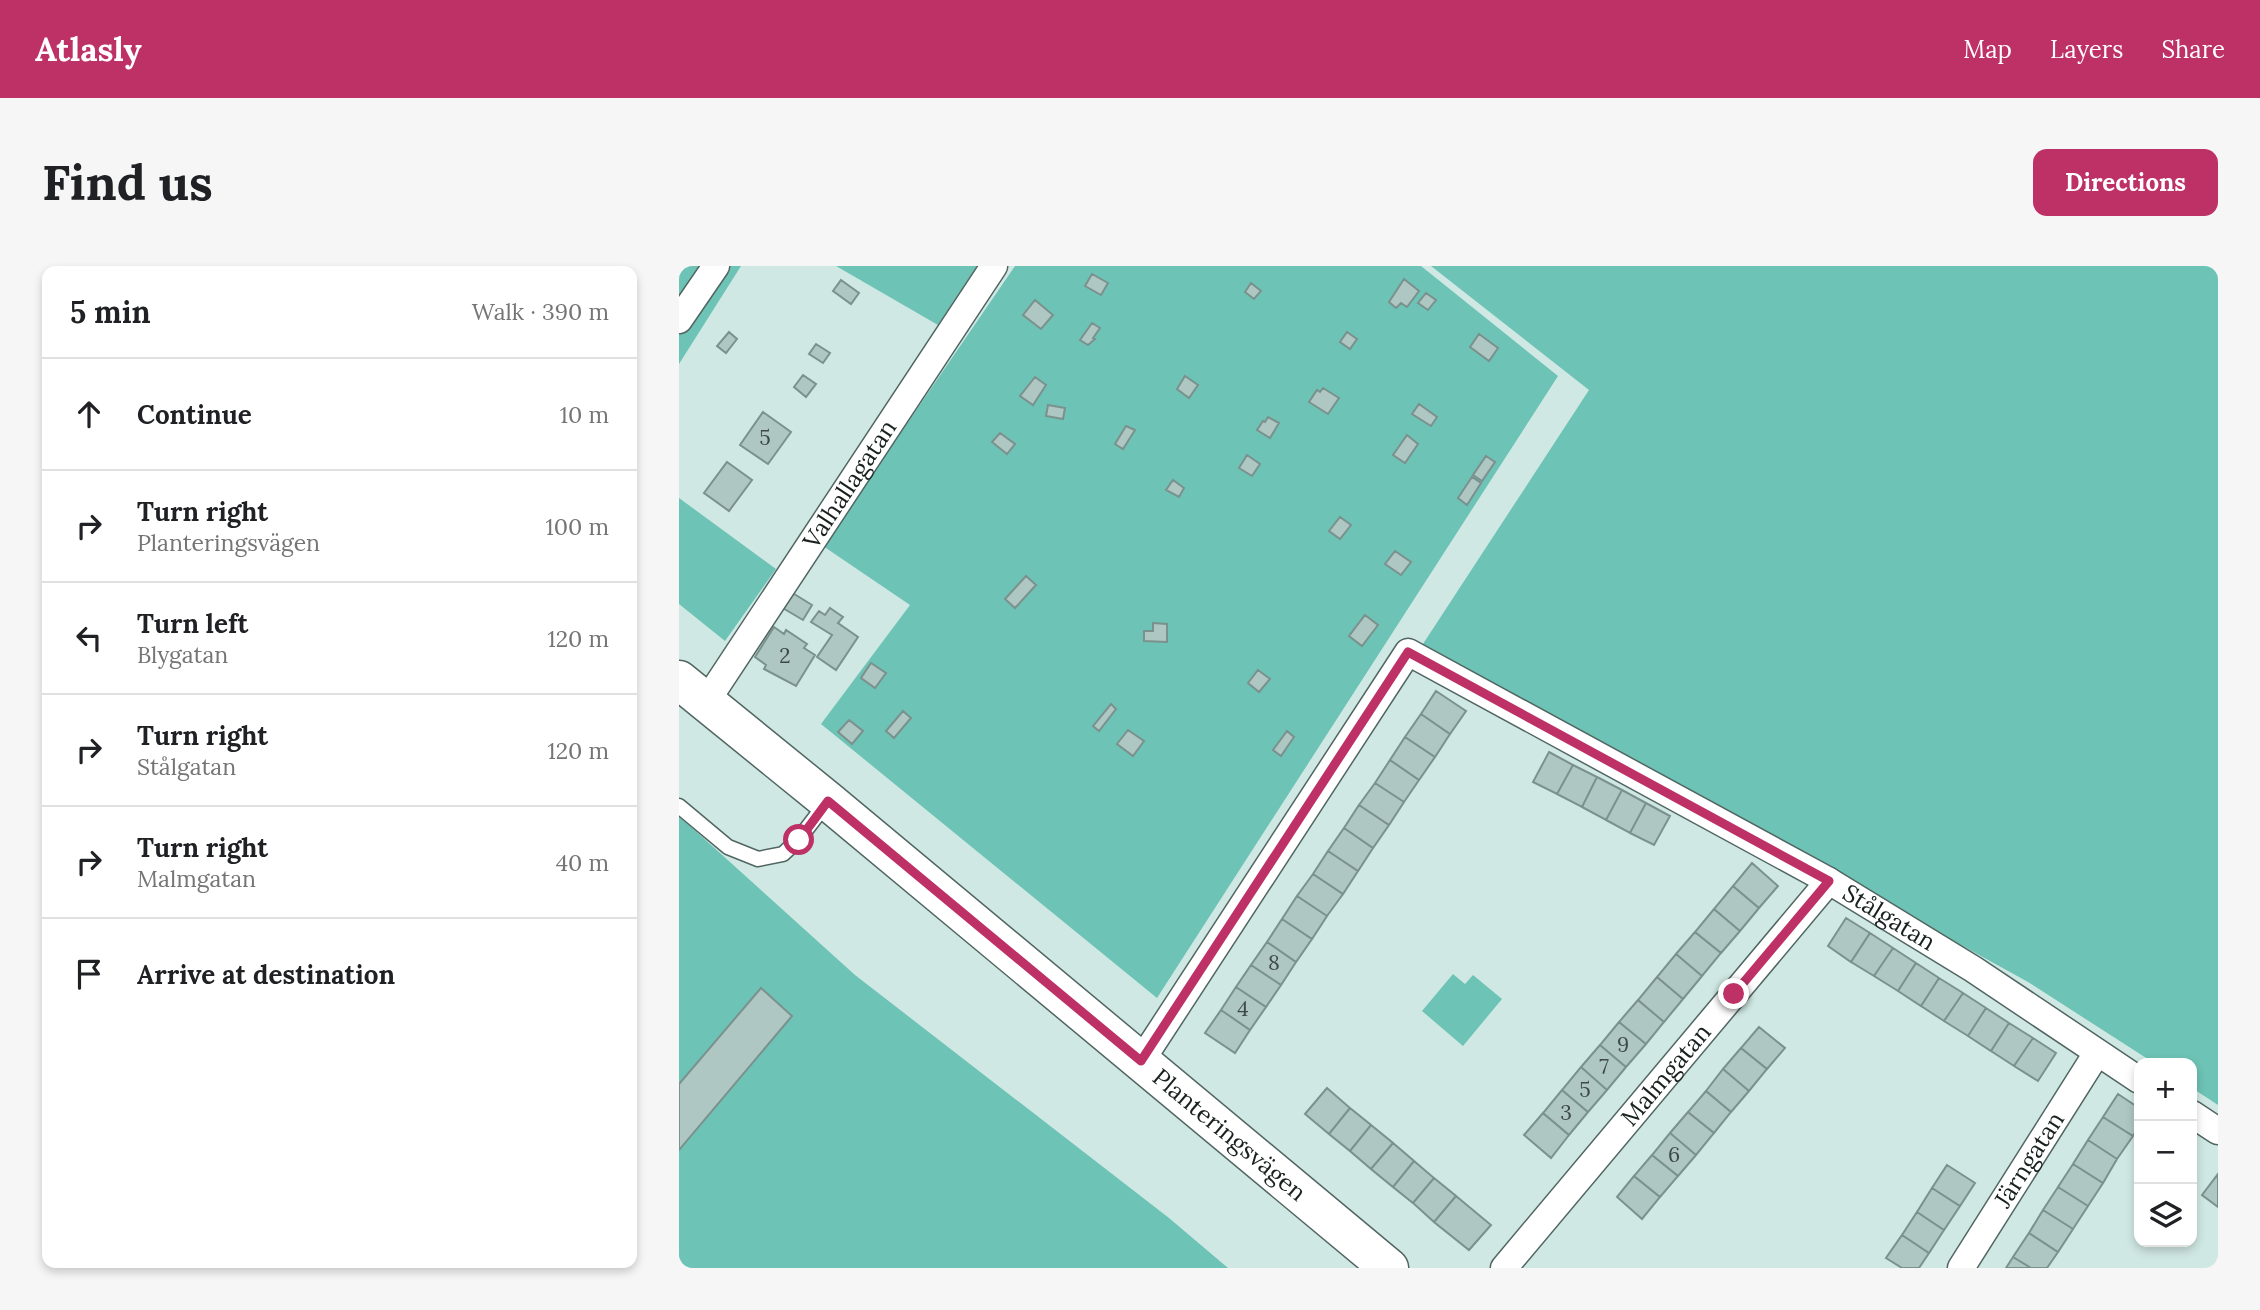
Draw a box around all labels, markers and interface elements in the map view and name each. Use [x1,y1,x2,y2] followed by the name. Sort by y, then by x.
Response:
[35,28,142,70] text: Atlasly
[1963,34,2012,65] text: Map
[2050,34,2123,65] text: Layers
[2161,34,2225,65] text: Share
[2033,149,2218,216] button: Directions
[42,151,213,213] text: Find us
[70,293,151,331] text: 5 min
[472,297,609,326] text: Walk · 390 m
[70,395,108,433] icon: ahead
[137,398,252,431] text: Continue
[560,400,609,429] text: 10 m
[795,414,903,555] street label: Valhallagatan
[759,424,771,451] house number: 5
[137,495,268,528] text: Turn right
[70,507,108,545] icon: right
[545,512,609,541] text: 100 m
[137,528,320,557] text: Planteringsvägen
[137,607,248,640] text: Turn left
[70,619,108,657] icon: left
[547,624,609,653] text: 120 m
[137,640,228,669] text: Blygatan
[779,642,791,669] house number: 2
[137,719,268,752] text: Turn right
[70,731,108,769] icon: right
[547,736,609,765] text: 120 m
[137,752,236,781] text: Stålgatan
[783,824,814,855] route start
[137,831,268,864] text: Turn right
[70,843,108,881] icon: right
[556,848,609,877] text: 40 m
[137,864,256,893] text: Malmgatan
[1837,877,1941,957] street label: Stålgatan
[1268,949,1280,976] house number: 8
[70,955,108,993] icon: arrive
[137,958,395,991] text: Arrive at destination
[1718,978,1749,1009] route end
[1237,995,1249,1022] house number: 4
[1614,1017,1717,1132] street label: Malmgatan
[1617,1031,1629,1058] house number: 9
[1599,1053,1609,1080] house number: 7
[2134,1058,2197,1247] map controls
[2134,1058,2197,1121] button: +
[1146,1062,1313,1208] street label: Planteringsvägen
[1579,1076,1591,1103] house number: 5
[1560,1099,1572,1126] house number: 3
[1987,1106,2071,1214] street label: Järngatan
[2134,1121,2197,1184] button: −
[1668,1141,1680,1168] house number: 6
[2134,1184,2197,1247] button: layers

